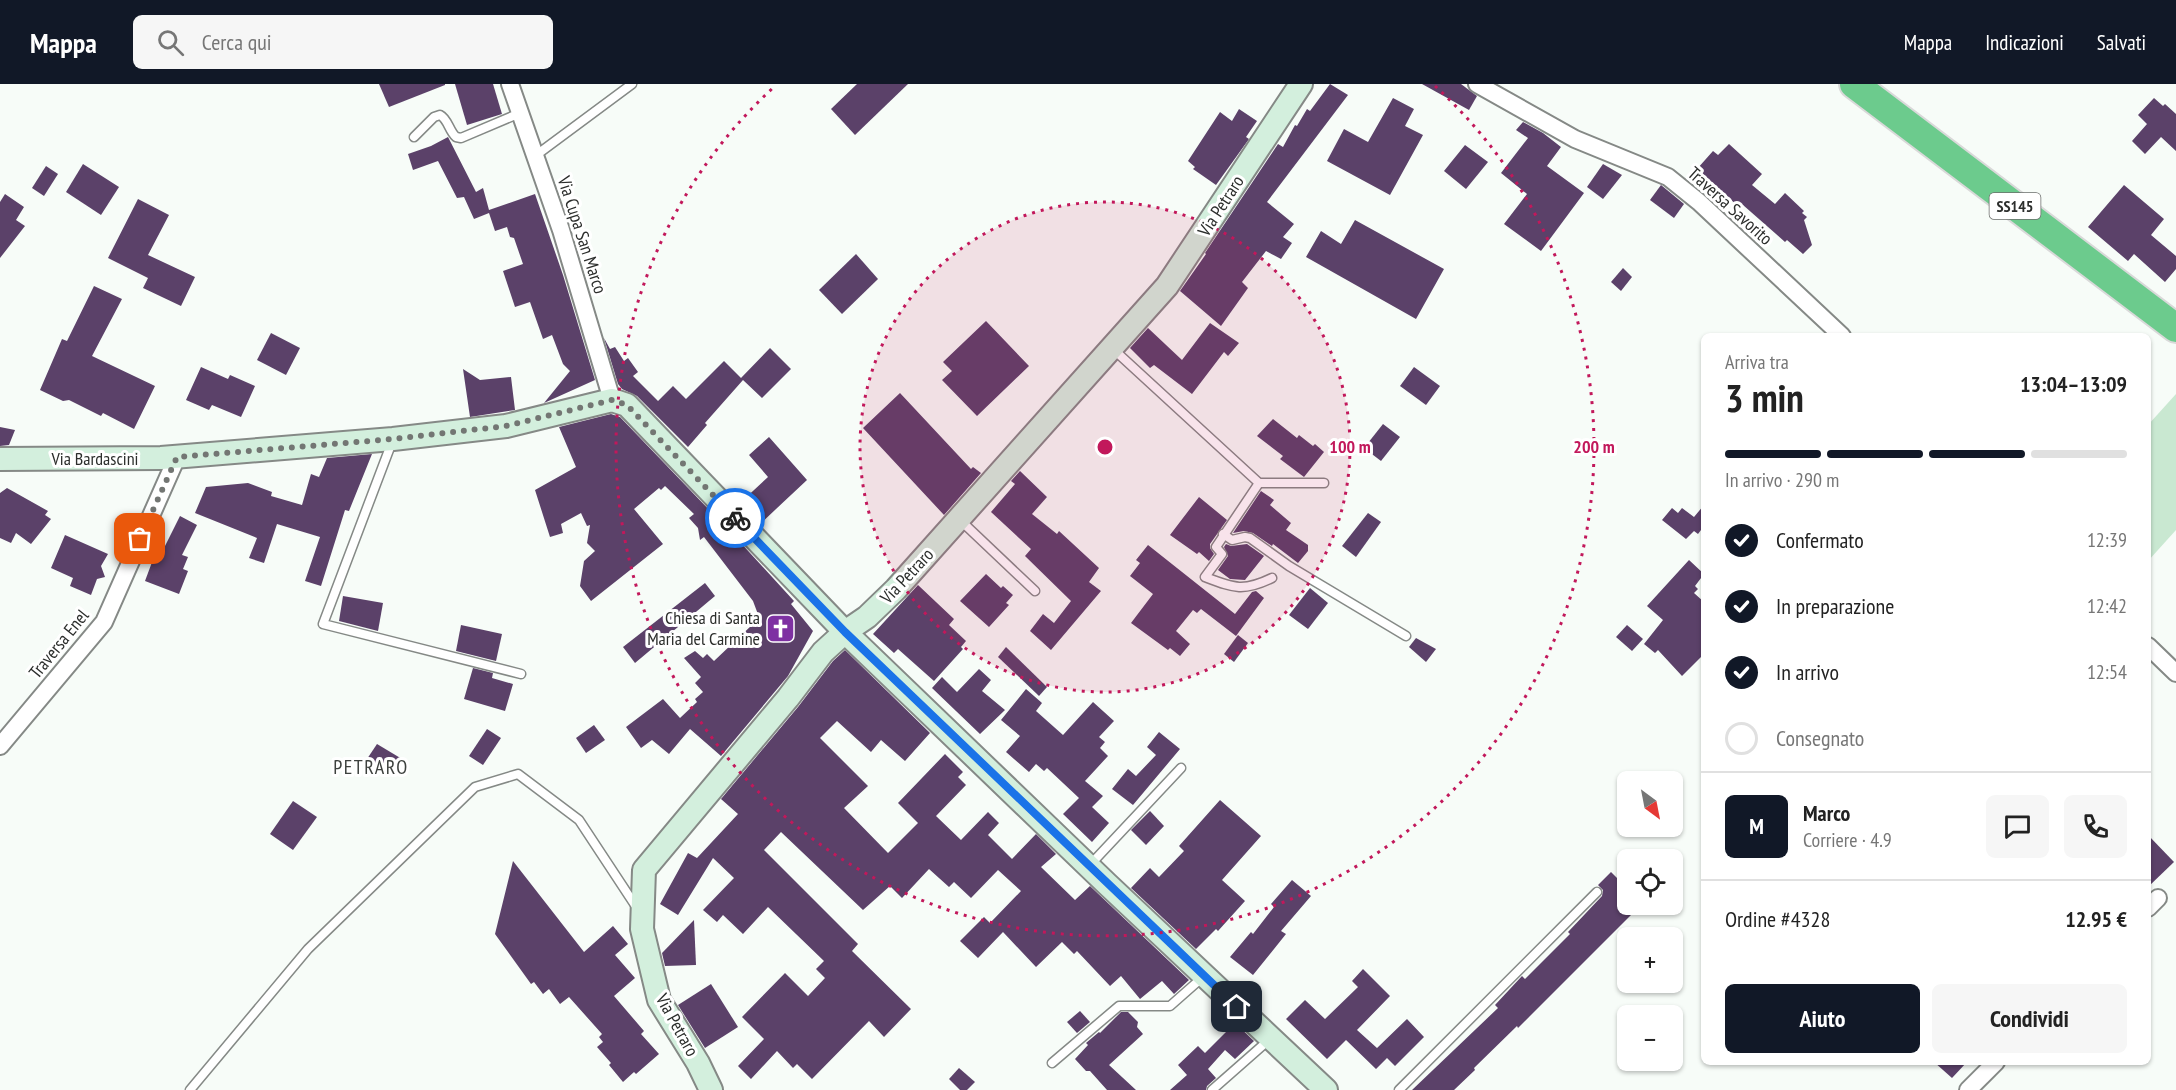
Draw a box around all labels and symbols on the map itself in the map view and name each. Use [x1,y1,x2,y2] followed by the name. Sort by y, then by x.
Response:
[1683,162,1778,250] street label: Traversa Savorito
[1192,171,1249,241] street label: Via Petraro
[552,172,612,297] street label: Via Cupa San Marco
[1990,193,2040,219] road number: SS145
[1329,435,1371,458] text: 100 m
[1573,435,1615,458] text: 200 m
[1095,437,1115,457] centre of rings
[50,447,139,470] street label: Via Bardascini
[705,488,765,548] courier
[114,513,165,564] pin
[874,543,938,609] street label: Via Petraro
[24,604,94,683] street label: Traversa Enel
[647,606,760,650] place label: Chiesa di Santa Maria del Carmine
[765,612,797,644] church icon: Chiesa di Santa Maria del Carmine
[333,754,409,780] district label: PETRARO
[1617,771,1683,837] north arrow
[1211,981,1262,1032] pin
[650,989,704,1060] street label: Via Petraro

